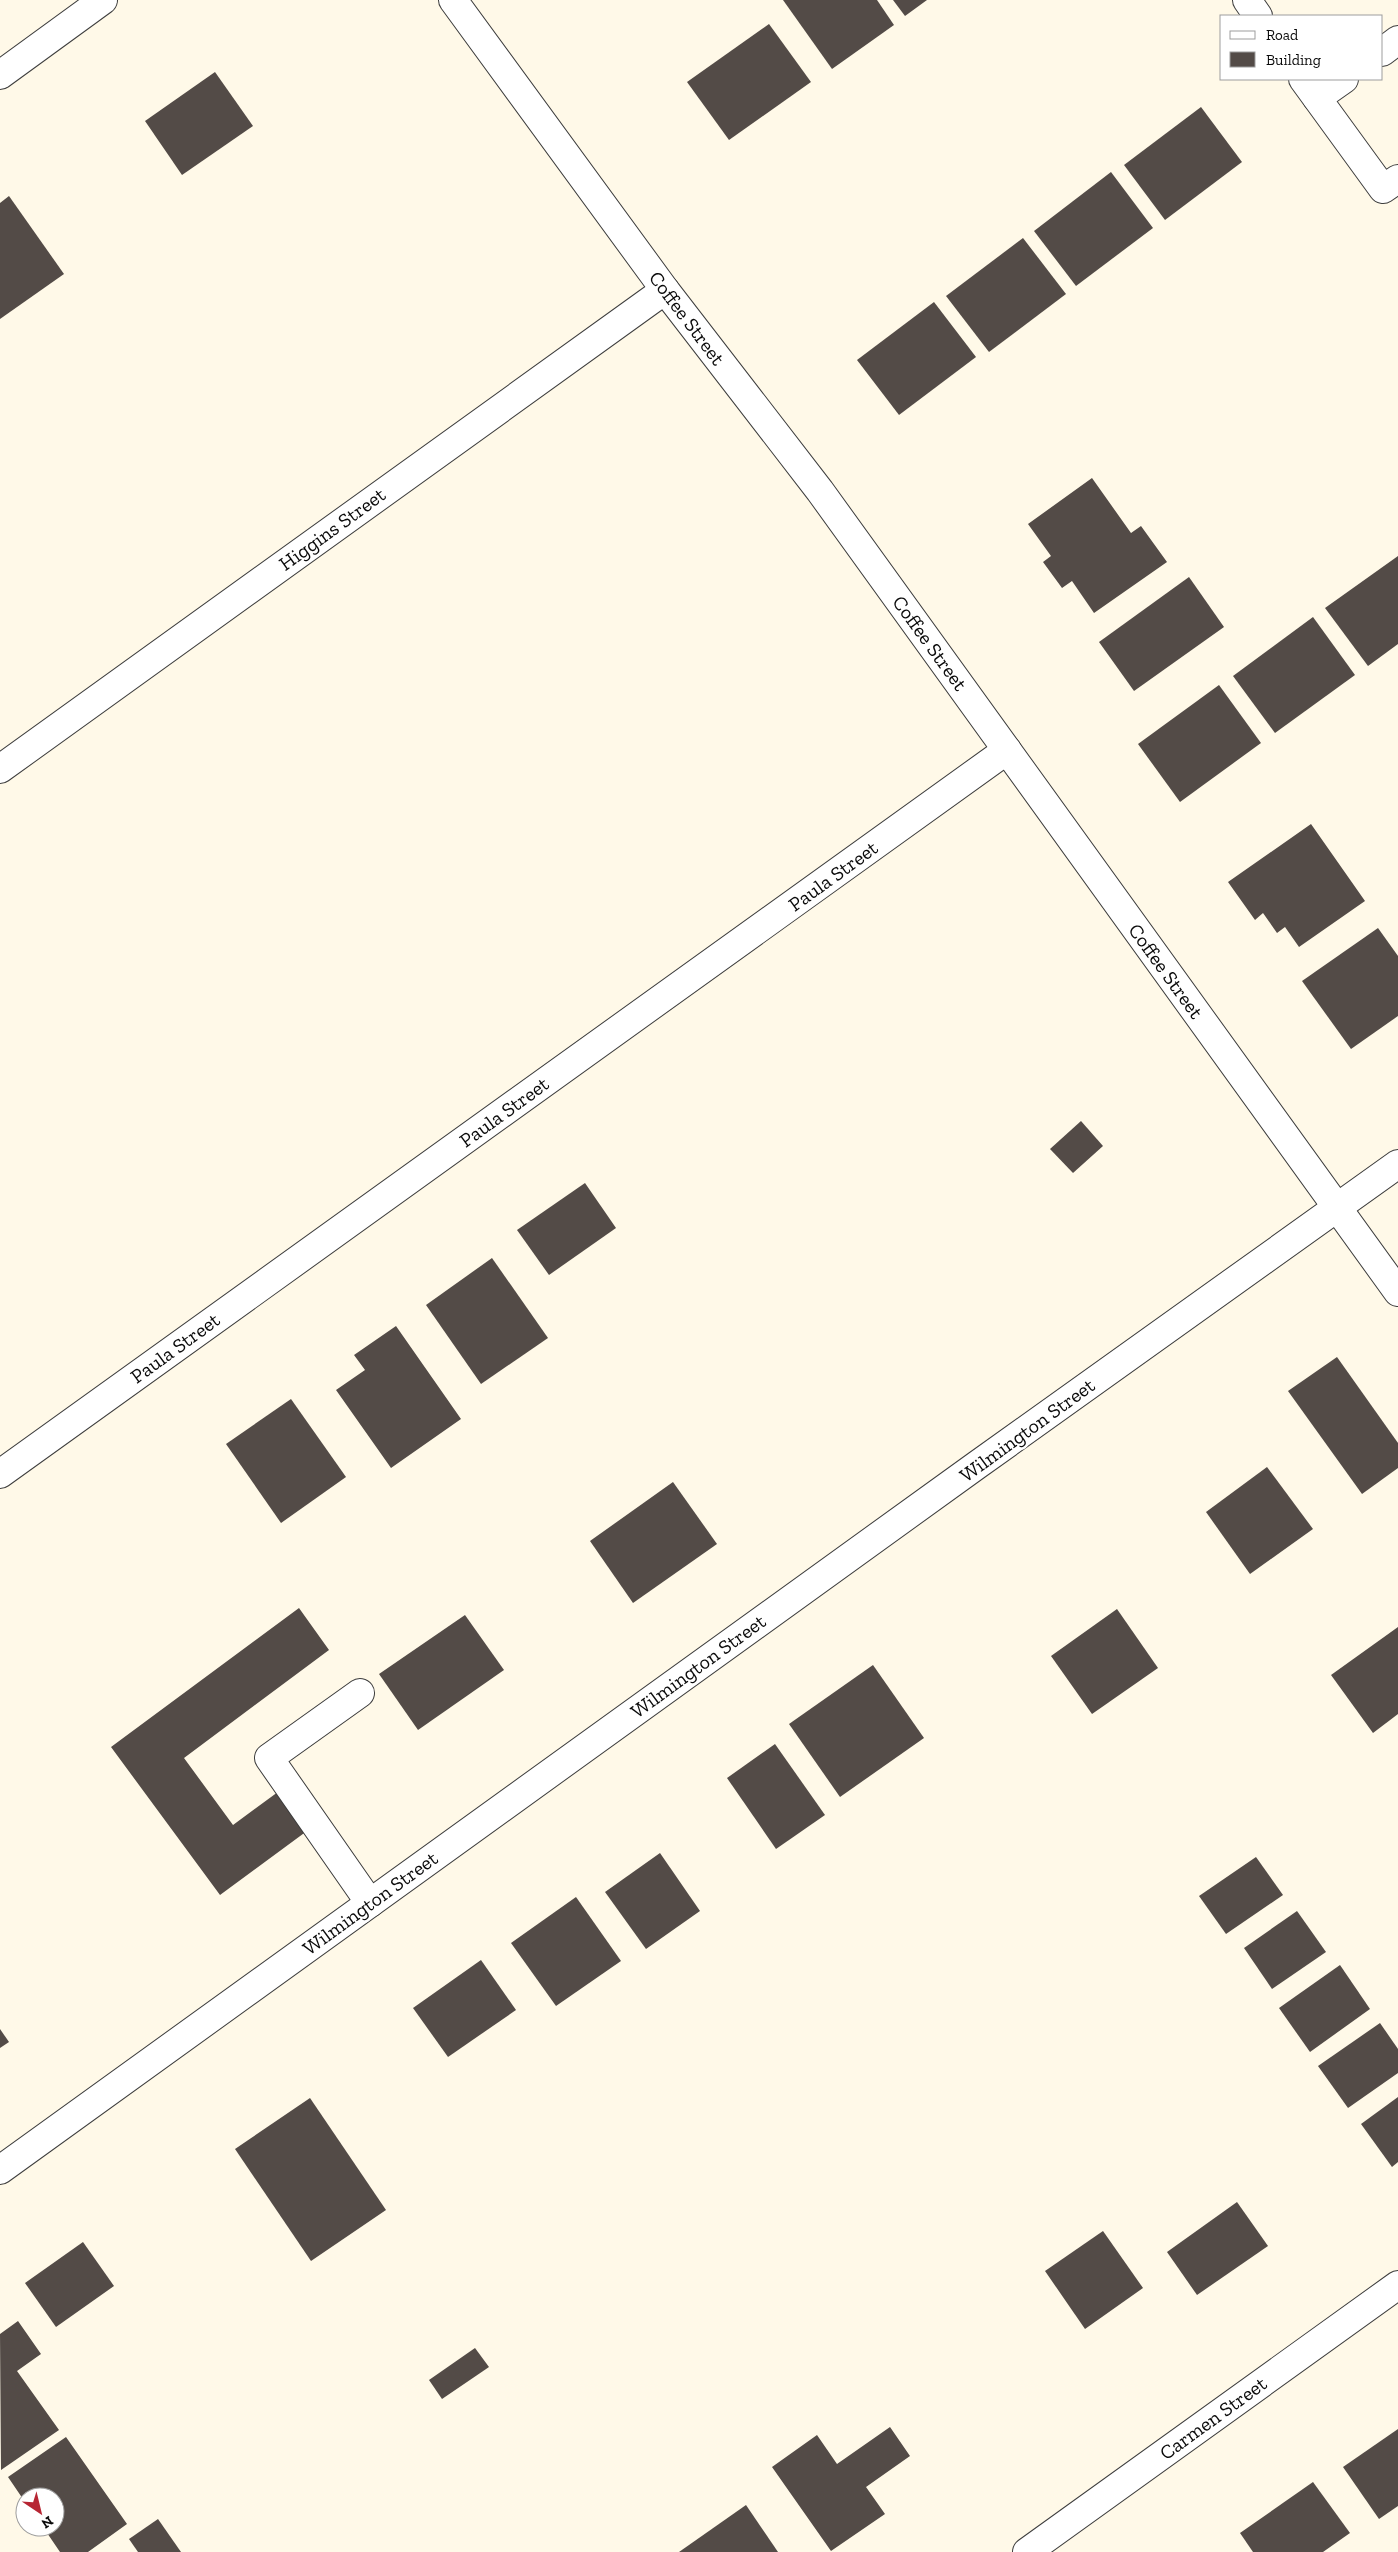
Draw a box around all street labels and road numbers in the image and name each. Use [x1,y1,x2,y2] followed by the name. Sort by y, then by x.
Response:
[644,266,730,370] street label: Coffee Street
[274,482,390,576] street label: Higgins Street
[888,591,973,696] street label: Coffee Street
[784,835,883,916] street label: Paula Street
[1124,919,1209,1024] street label: Coffee Street
[455,1071,554,1152] street label: Paula Street
[126,1307,225,1388] street label: Paula Street
[955,1373,1100,1487] street label: Wilmington Street
[626,1609,771,1723] street label: Wilmington Street
[298,1846,443,1960] street label: Wilmington Street
[1155,2371,1272,2465] street label: Carmen Street

